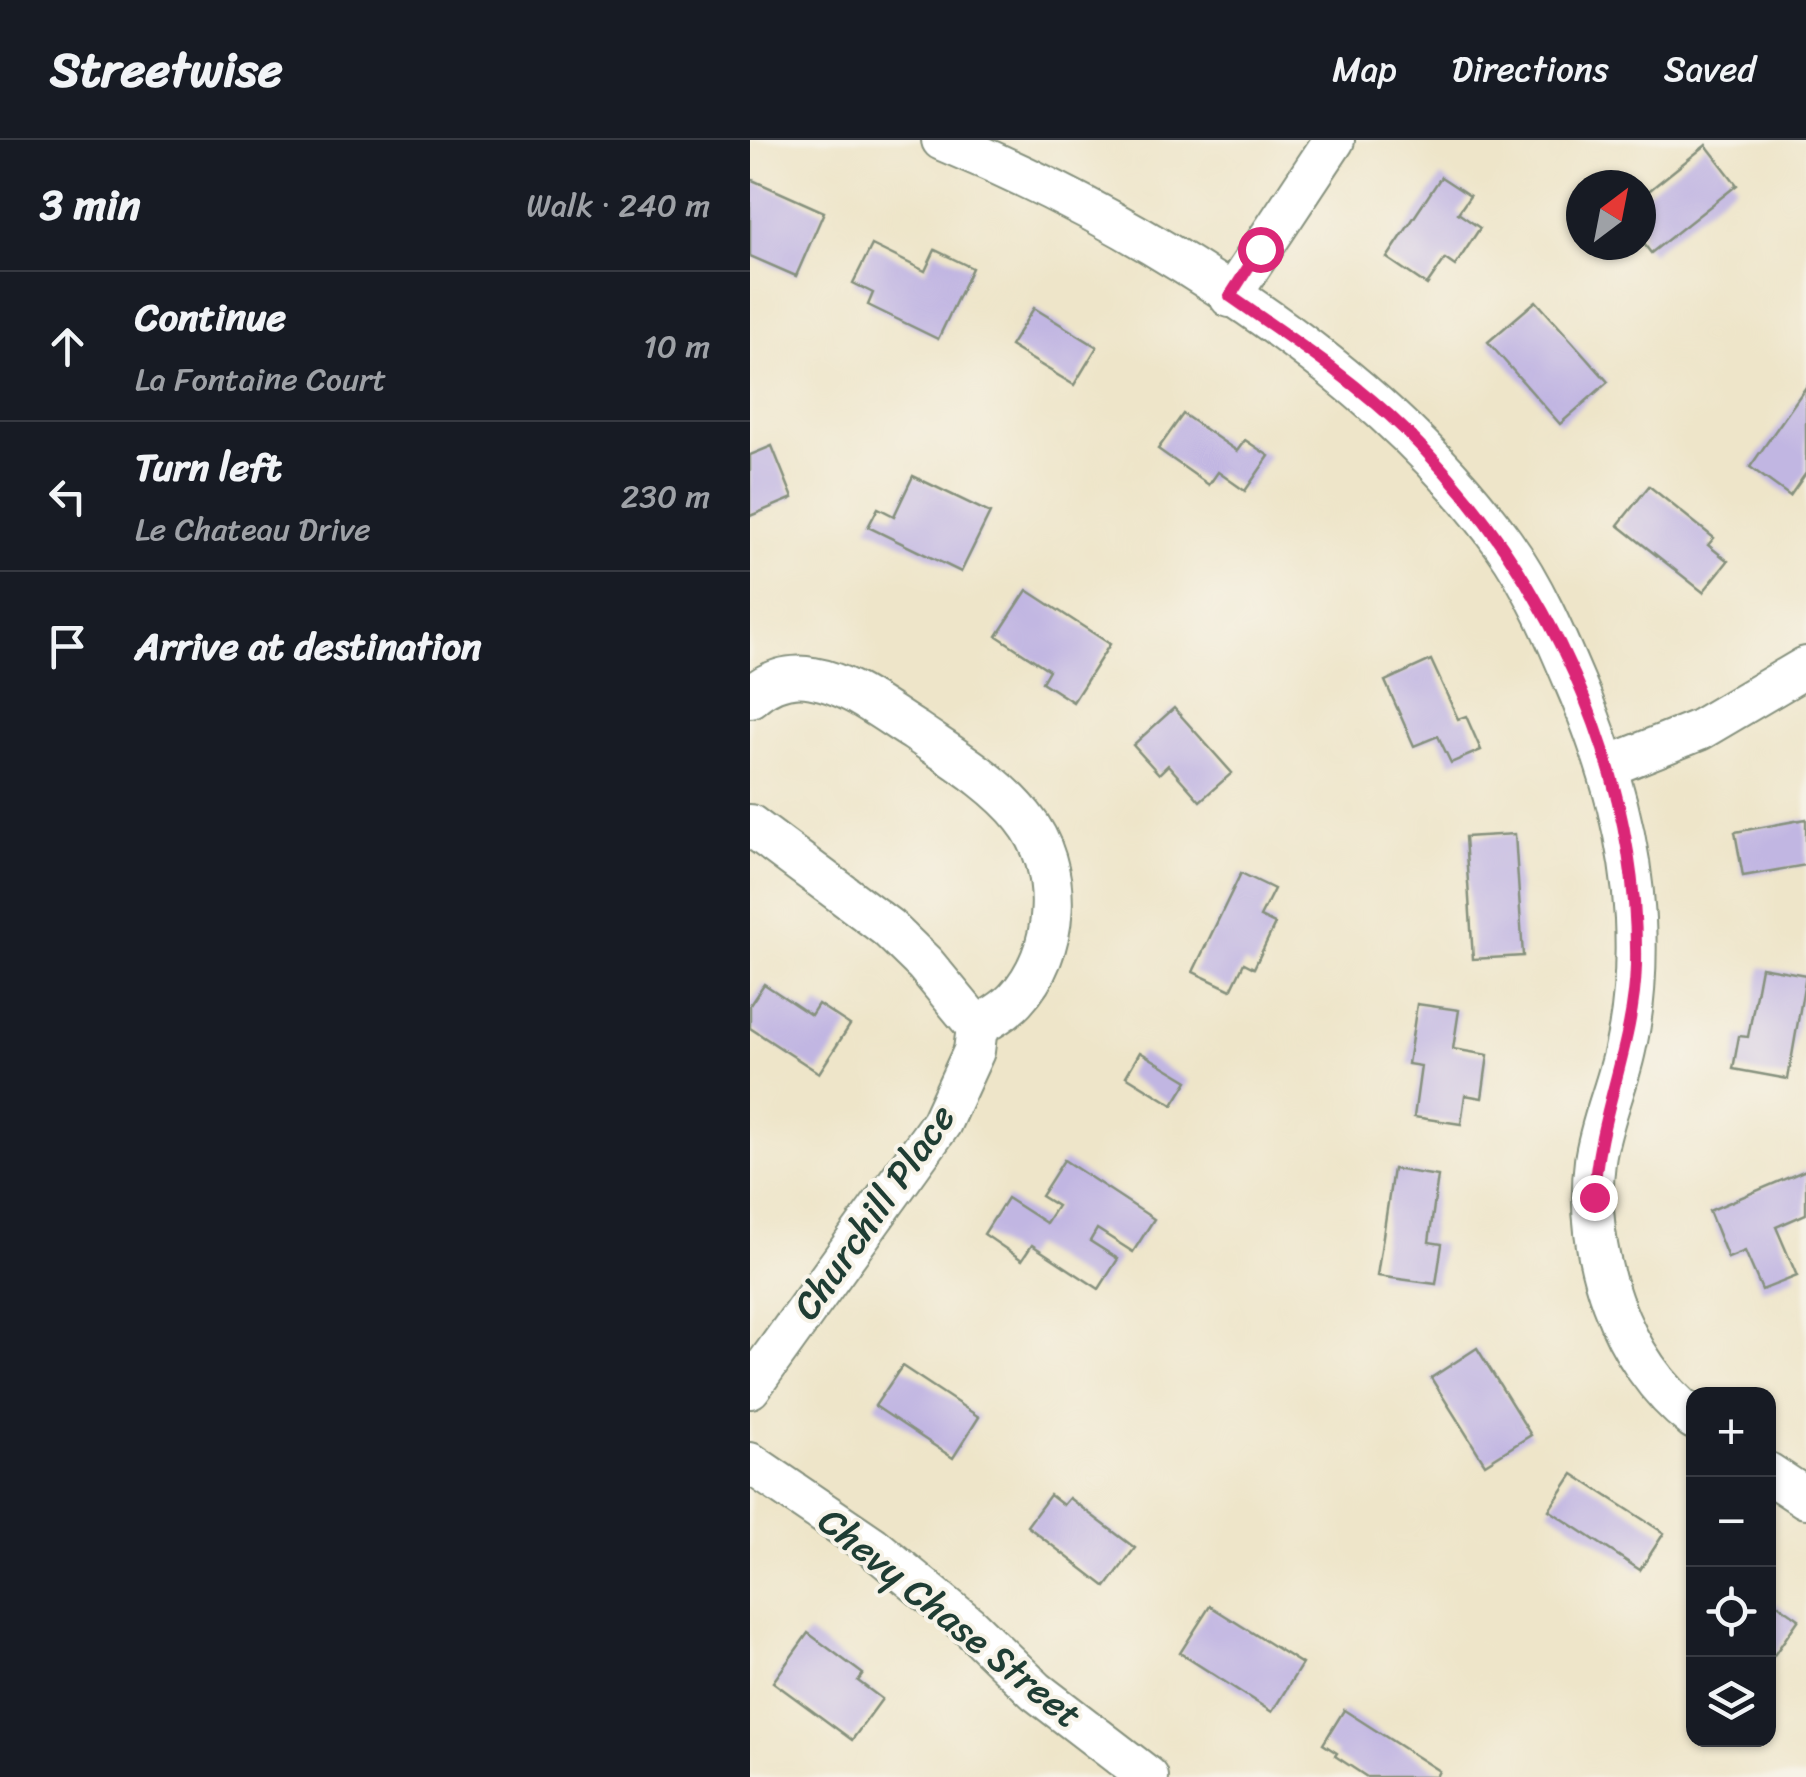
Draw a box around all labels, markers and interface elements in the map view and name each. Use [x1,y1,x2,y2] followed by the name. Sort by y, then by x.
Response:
[50,27,283,112] text: Streetwise
[1332,38,1397,100] text: Map
[1452,38,1609,100] text: Directions
[1664,38,1756,100] text: Saved
[40,168,140,242] text: 3 min
[1566,170,1656,260] north arrow
[526,177,710,234] text: Walk · 240 m
[1238,227,1284,273] route start
[135,284,286,351] text: Continue
[643,318,710,375] text: 10 m
[40,319,95,374] icon: ahead
[135,351,386,408] text: La Fontaine Court
[135,434,281,501] text: Turn left
[621,468,710,525] text: 230 m
[40,469,95,524] icon: left
[135,501,371,558] text: Le Chateau Drive
[135,613,482,680] text: Arrive at destination
[40,619,95,674] icon: arrive
[774,1090,974,1334] street label: Churchill Place
[1572,1175,1618,1221] route end
[1686,1387,1776,1747] map controls
[1686,1387,1776,1477] button: +
[1686,1477,1776,1567] button: −
[802,1490,1098,1746] street label: Chevy Chase Street
[1686,1567,1776,1657] button: locate
[1686,1657,1776,1747] button: layers

